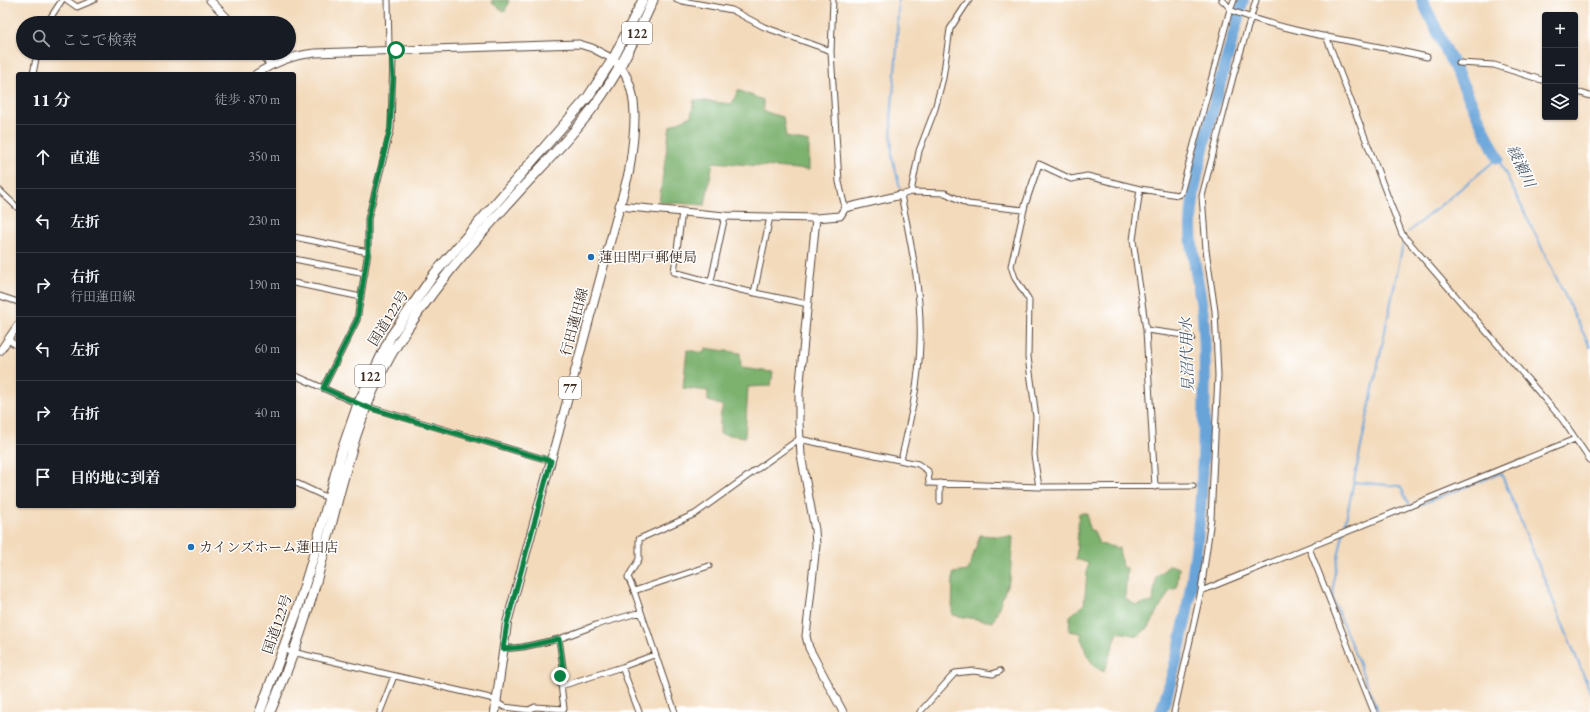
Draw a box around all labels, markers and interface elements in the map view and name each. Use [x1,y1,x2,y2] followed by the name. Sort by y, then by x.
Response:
[1542,12,1578,120] map controls
[1542,12,1578,48] button: +
[16,16,296,60] search box
[622,22,652,44] road number: 122
[30,27,52,49] icon: search
[62,30,137,49] text: ここで検索
[387,41,405,59] route start
[1542,48,1578,84] button: −
[1542,84,1578,120] button: layers
[32,89,71,111] text: 11 分
[215,91,280,108] text: 徒歩 · 870 m
[1503,141,1541,192] water label: 綾瀬川
[32,146,54,168] icon: ahead
[70,148,100,167] text: 直進
[249,148,280,165] text: 350 m
[32,210,54,232] icon: left
[70,212,100,231] text: 左折
[249,212,280,229] text: 230 m
[599,248,697,266] place label: 蓮田閏戸郵便局
[586,252,596,262] marker: 蓮田閏戸郵便局
[70,267,100,286] text: 右折
[32,274,54,296] icon: right
[249,276,280,293] text: 190 m
[556,286,592,358] street label: 行田蓮田線
[364,287,412,349] street label: 国道122号
[70,288,135,305] text: 行田蓮田線
[1176,315,1197,393] water label: 見沼代用水
[32,338,54,360] icon: left
[70,340,100,359] text: 左折
[255,340,280,357] text: 60 m
[355,365,385,387] road number: 122
[559,377,581,399] road number: 77
[32,402,54,424] icon: right
[70,404,100,423] text: 右折
[255,404,280,421] text: 40 m
[32,466,54,488] icon: arrive
[70,468,160,487] text: 目的地に到着
[199,538,338,556] place label: カインズホーム蓮田店
[186,542,196,552] marker: カインズホーム蓮田店
[258,592,296,656] street label: 国道122号
[551,667,569,685] route end

